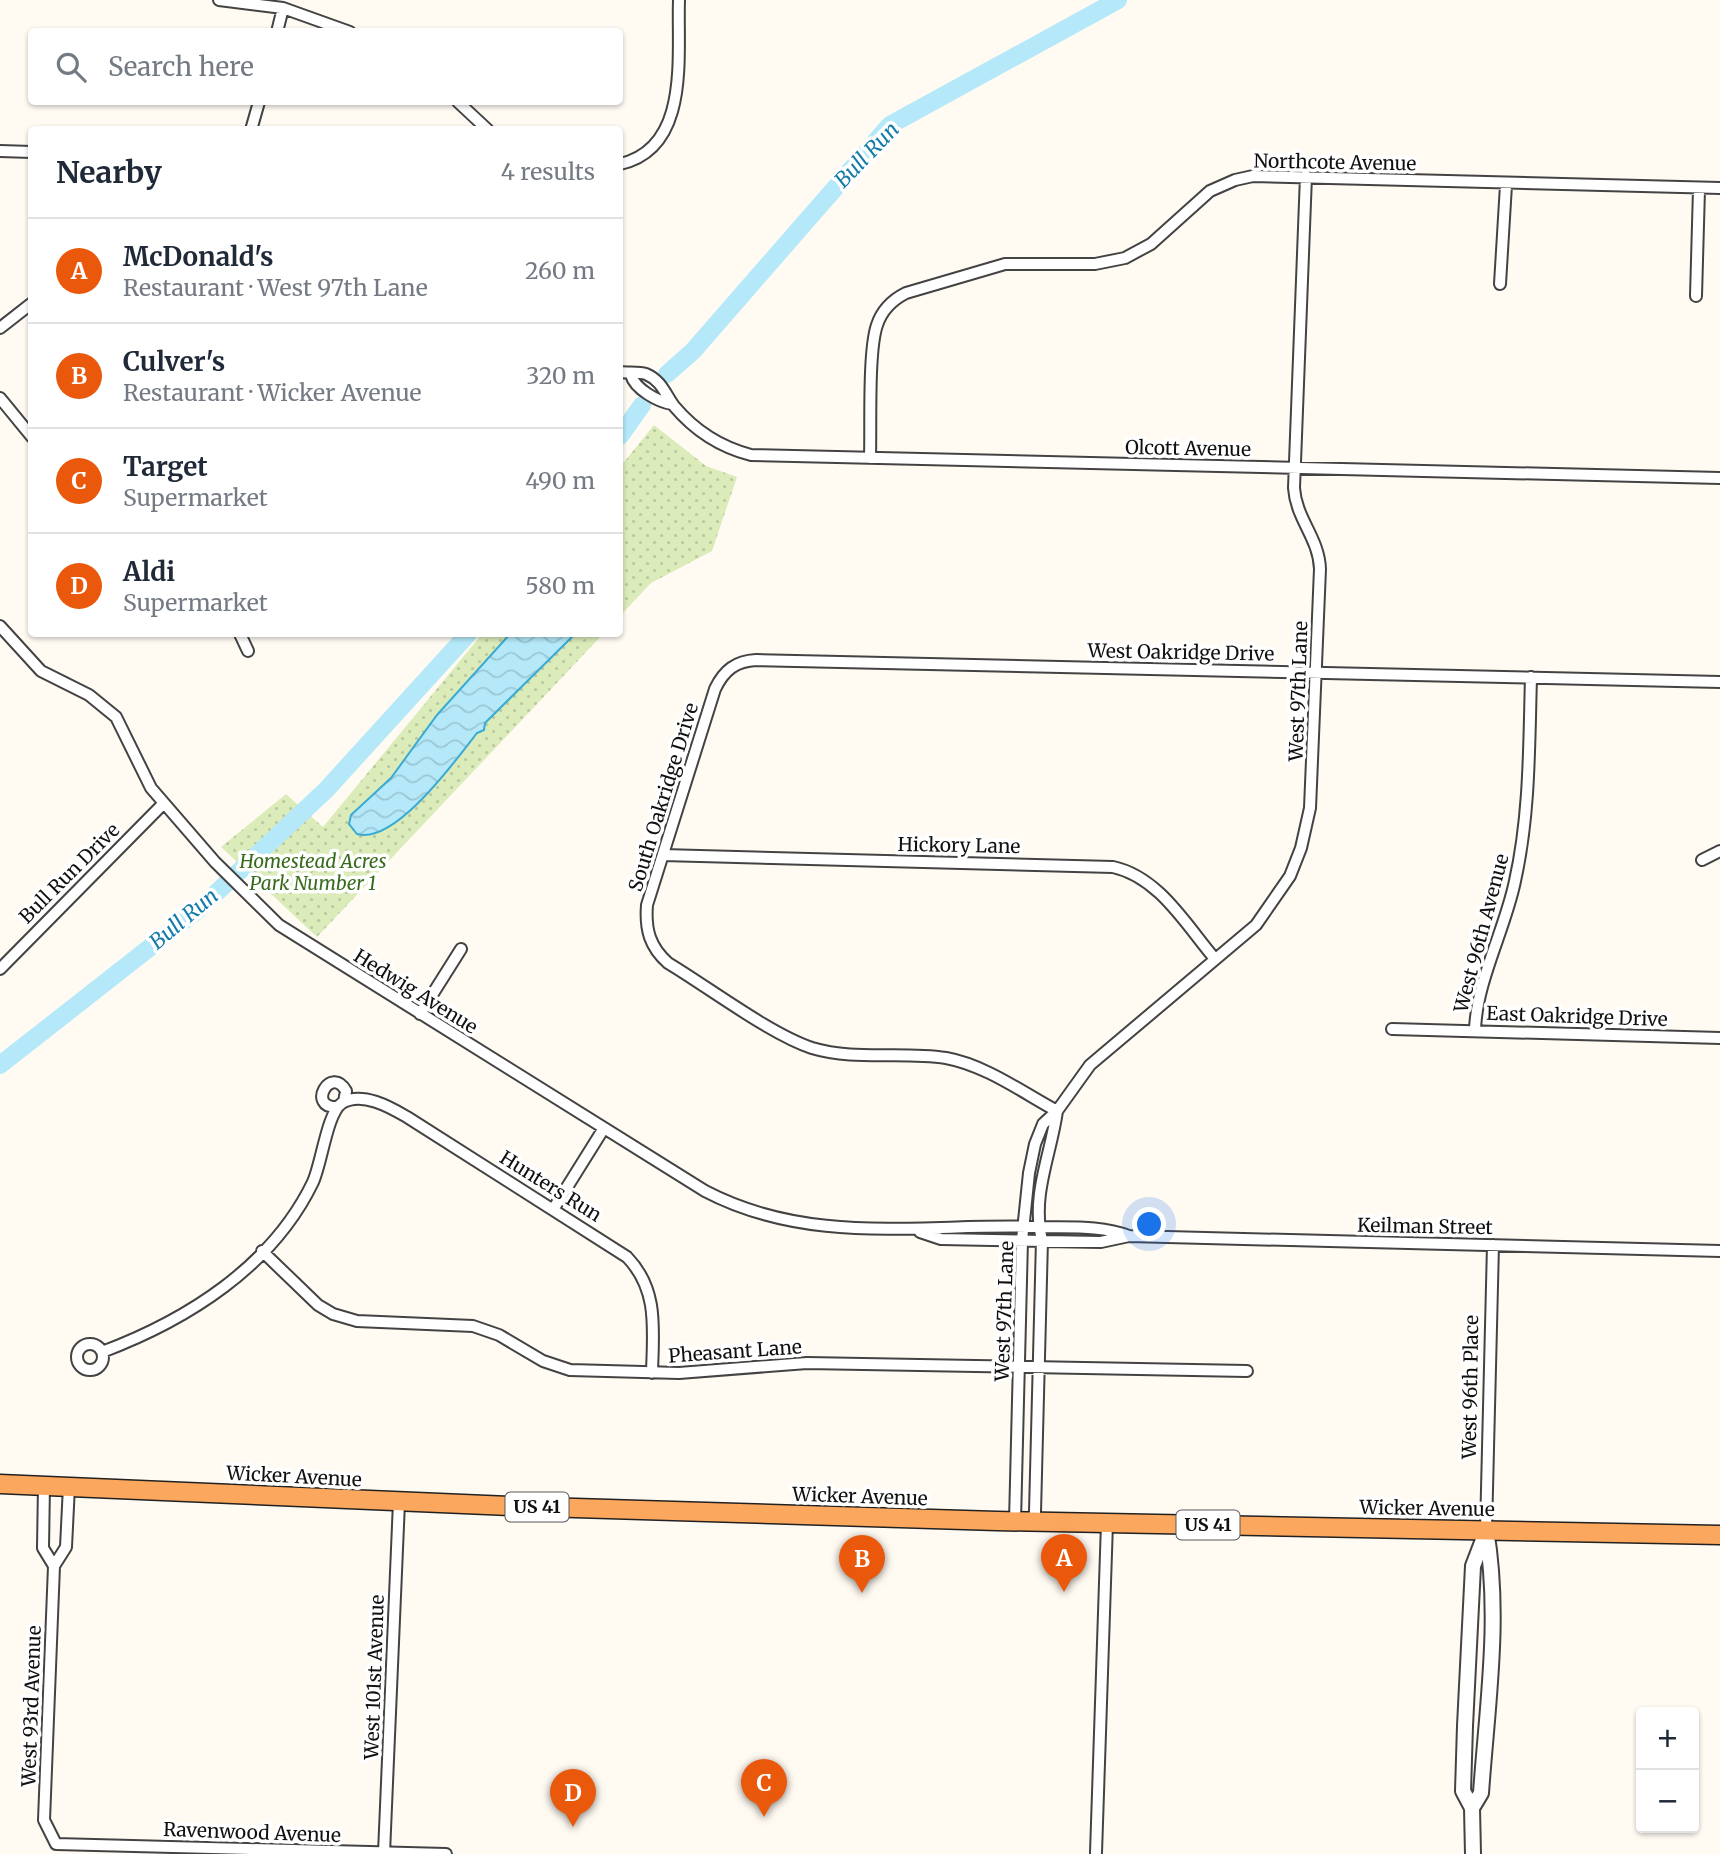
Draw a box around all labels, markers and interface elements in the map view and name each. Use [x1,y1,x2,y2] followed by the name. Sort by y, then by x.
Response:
[28,28,623,105] search box
[52,48,90,86] icon: search
[108,50,254,83] text: Search here
[829,116,905,193] water label: Bull Run
[1253,149,1417,175] street label: Northcote Avenue
[56,153,162,191] text: Nearby
[501,157,595,186] text: 4 results
[123,240,274,273] text: McDonald's
[71,256,87,285] text: A
[525,256,595,285] text: 260 m
[123,273,428,302] text: Restaurant · West 97th Lane
[123,345,225,378] text: Culver's
[71,361,87,390] text: B
[526,361,595,390] text: 320 m
[123,378,422,407] text: Restaurant · Wicker Avenue
[1125,435,1251,461] street label: Olcott Avenue
[123,450,208,483] text: Target
[71,466,87,495] text: C
[525,466,595,495] text: 490 m
[123,483,268,512] text: Supermarket
[123,555,175,588] text: Aldi
[70,571,88,600] text: D
[525,571,595,600] text: 580 m
[123,588,268,617] text: Supermarket
[1284,620,1312,763] street label: West 97th Lane
[1086,638,1275,666] street label: West Oakridge Drive
[623,700,703,894] street label: South Oakridge Drive
[14,818,124,928] street label: Bull Run Drive
[897,832,1021,858] street label: Hickory Lane
[238,849,387,895] park label: Homestead Acres Park Number 1
[1448,851,1514,1016] street label: West 96th Avenue
[144,882,223,955] water label: Bull Run
[350,943,482,1039] street label: Hedwig Avenue
[1486,1001,1668,1031] street label: East Oakridge Drive
[496,1145,607,1227] street label: Hunters Run
[1132,1207,1166,1241] your location
[1357,1213,1494,1239] street label: Keilman Street
[990,1240,1018,1383] street label: West 97th Lane
[1457,1315,1483,1460] street label: West 96th Place
[667,1334,803,1368] street label: Pheasant Lane
[225,1460,362,1492] street label: Wicker Avenue
[791,1482,928,1510] street label: Wicker Avenue
[505,1492,568,1522] road number: US 41
[1358,1495,1495,1521] street label: Wicker Avenue
[1176,1510,1240,1540] road number: US 41
[1041,1534,1087,1592] pin: A
[839,1535,885,1593] pin: B
[359,1594,389,1761] street label: West 101st Avenue
[16,1625,46,1788] street label: West 93rd Avenue
[1636,1707,1699,1833] map controls
[1636,1707,1699,1770] button: +
[741,1759,787,1817] pin: C
[550,1769,596,1827] pin: D
[1636,1770,1699,1833] button: −
[163,1817,341,1847] street label: Ravenwood Avenue

